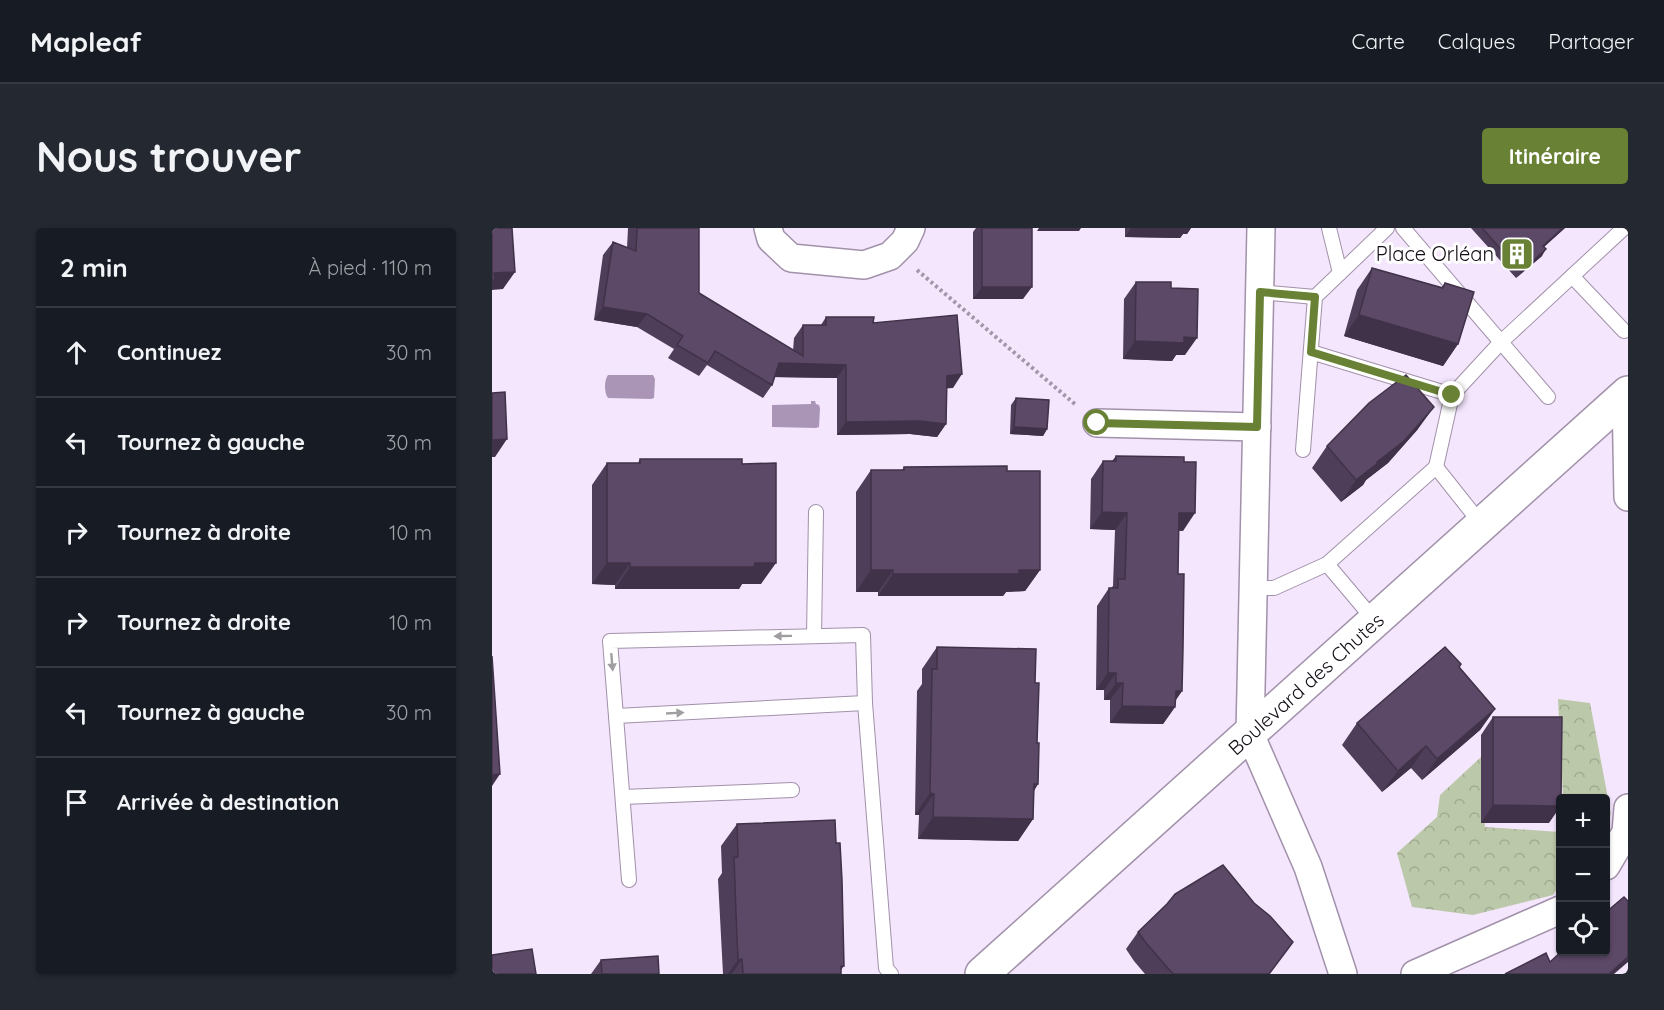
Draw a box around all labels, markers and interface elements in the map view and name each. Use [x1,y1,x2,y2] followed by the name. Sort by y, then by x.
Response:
[30,24,142,59] text: Mapleaf
[1351,28,1405,54] text: Carte
[1438,28,1515,54] text: Calques
[1548,28,1634,54] text: Partager
[1482,128,1628,184] button: Itinéraire
[36,130,301,183] text: Nous trouver
[1499,236,1535,272] building icon: Place Orléan
[1376,241,1494,266] place label: Place Orléan
[60,251,128,284] text: 2 min
[309,255,432,280] text: À pied · 110 m
[60,336,93,369] icon: ahead
[117,338,221,366] text: Continuez
[386,340,432,365] text: 30 m
[1438,381,1464,407] route end
[1083,409,1109,435] route start
[60,426,93,459] icon: left
[117,428,305,456] text: Tournez à gauche
[386,430,432,455] text: 30 m
[60,516,93,549] icon: right
[117,518,291,546] text: Tournez à droite
[389,520,432,545] text: 10 m
[60,606,93,639] icon: right
[1223,607,1389,760] street label: Boulevard des Chutes
[117,608,291,636] text: Tournez à droite
[389,610,432,635] text: 10 m
[774,632,793,641] one-way arrow
[607,653,617,672] one-way arrow
[60,696,93,729] icon: left
[117,698,305,726] text: Tournez à gauche
[386,700,432,725] text: 30 m
[665,708,684,718] one-way arrow
[60,786,93,819] icon: arrive
[117,788,339,816] text: Arrivée à destination
[1556,794,1610,956] map controls
[1556,794,1610,848] button: +
[1556,848,1610,902] button: −
[1556,902,1610,956] button: locate

